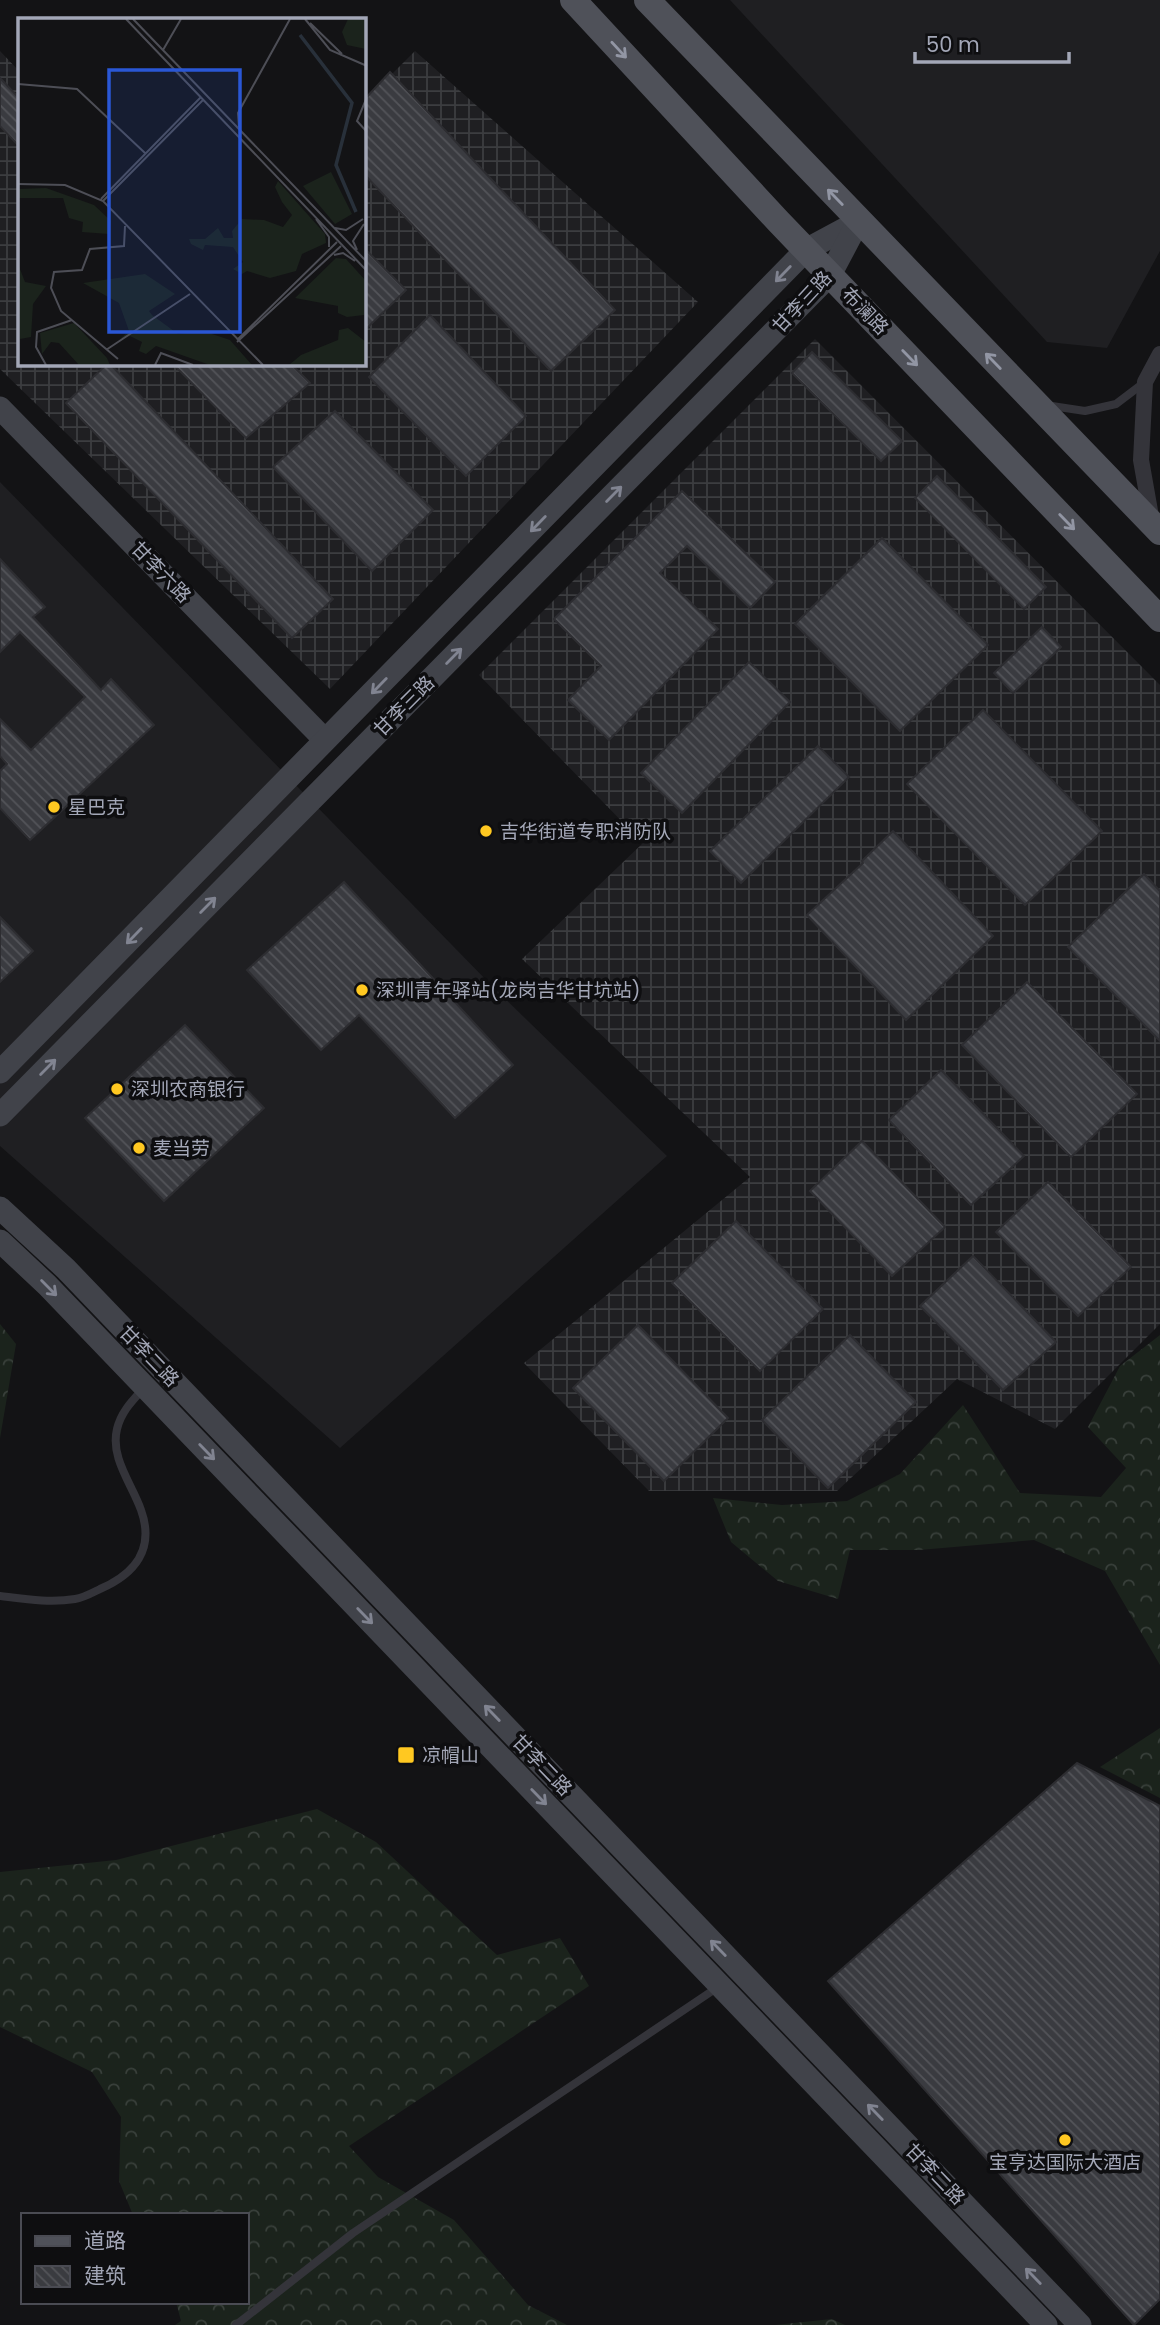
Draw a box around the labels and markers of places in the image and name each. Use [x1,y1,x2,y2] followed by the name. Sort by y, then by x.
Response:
[68,794,125,821] place label: 星巴克
[46,799,62,815] marker: 星巴克
[500,818,671,845] place label: 吉华街道专职消防队
[478,823,494,839] marker: 吉华街道专职消防队
[376,977,640,1004] place label: 深圳青年驿站(龙岗吉华甘坑站)
[354,982,370,998] marker: 深圳青年驿站(龙岗吉华甘坑站)
[131,1076,245,1103] place label: 深圳农商银行
[109,1081,125,1097] marker: 深圳农商银行
[153,1135,210,1162] place label: 麦当劳
[131,1140,147,1156] marker: 麦当劳
[422,1742,479,1769] place label: 凉帽山
[396,1745,416,1765] marker: 凉帽山
[1057,2132,1073,2148] marker: 宝亨达国际大酒店
[989,2149,1141,2176] place label: 宝亨达国际大酒店

